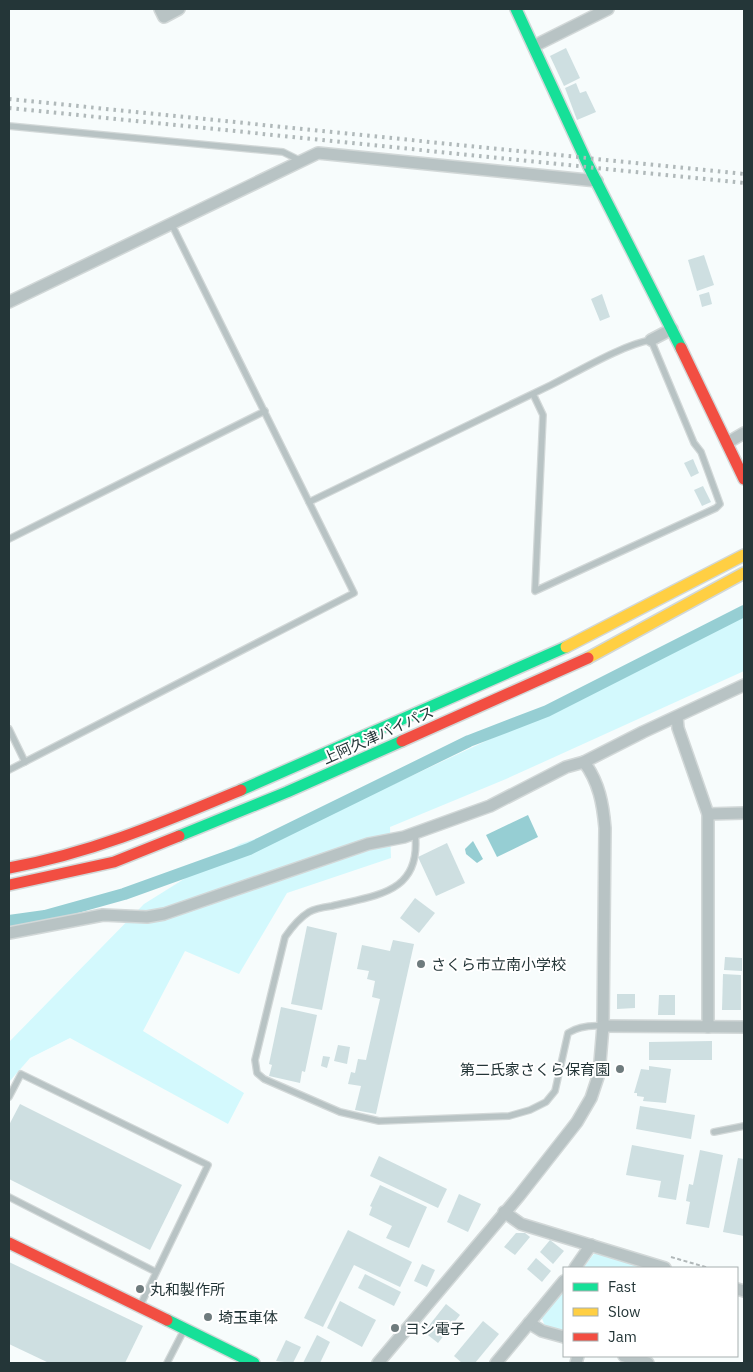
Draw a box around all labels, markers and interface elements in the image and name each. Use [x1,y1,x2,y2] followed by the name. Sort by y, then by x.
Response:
[319,702,437,768] street label: 上阿久津バイパス
[431,955,566,974] place label: さくら市立南小学校
[415,958,427,970] marker: さくら市立南小学校
[460,1060,610,1079] place label: 第二氏家さくら保育園
[614,1063,626,1075] marker: 第二氏家さくら保育園
[563,1267,738,1357] legend
[608,1277,636,1296] text: Fast
[150,1280,225,1299] place label: 丸和製作所
[134,1283,146,1295] marker: 丸和製作所
[608,1302,641,1321] text: Slow
[218,1308,278,1327] place label: 埼玉車体
[202,1311,214,1323] marker: 埼玉車体
[405,1319,465,1338] place label: ヨシ電子
[389,1322,401,1334] marker: ヨシ電子
[608,1327,637,1346] text: Jam

